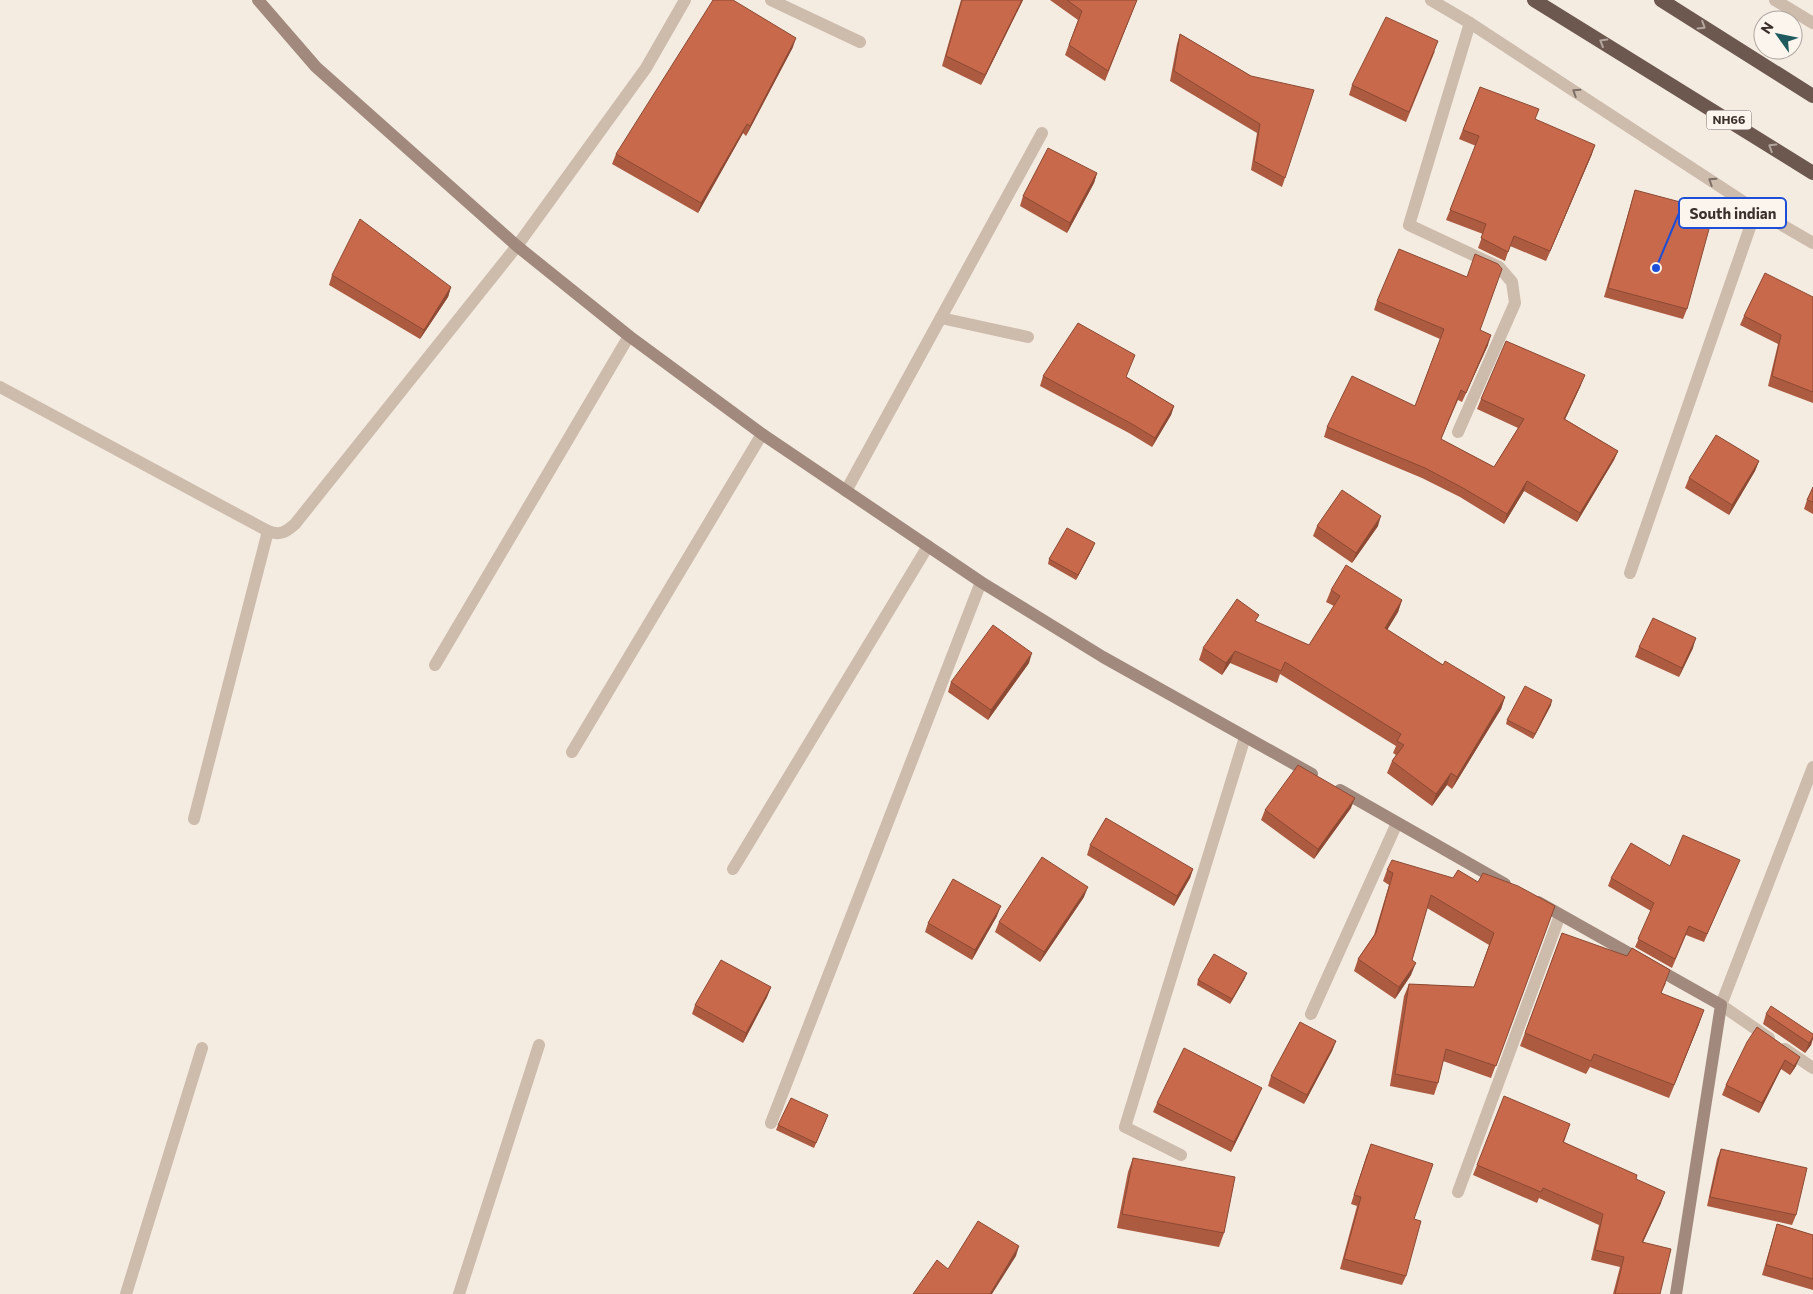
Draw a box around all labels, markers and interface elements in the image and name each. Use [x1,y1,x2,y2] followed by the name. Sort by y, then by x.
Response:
[1753,10,1803,60] north arrow
[1757,19,1777,37] text: N
[1697,20,1706,29] one-way arrow
[1599,38,1608,48] one-way arrow
[1572,89,1582,98] one-way arrow
[1706,110,1752,130] road number: NH66
[1768,143,1777,153] one-way arrow
[1708,178,1718,187] one-way arrow
[1679,198,1786,228] callout: South indian
[1690,204,1776,222] text: South indian

